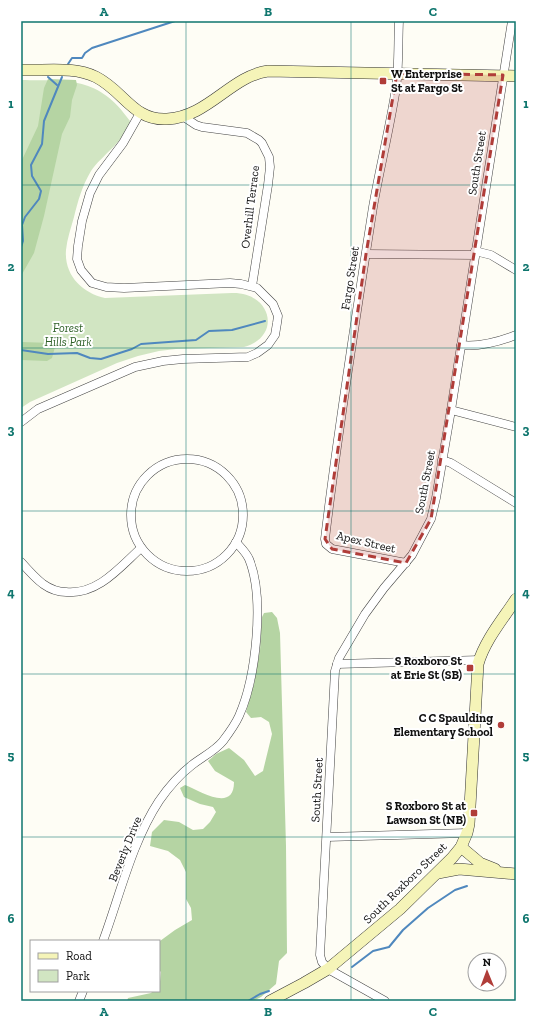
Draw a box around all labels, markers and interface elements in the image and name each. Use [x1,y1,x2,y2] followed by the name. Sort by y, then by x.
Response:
[100,4,109,19] text: A
[264,4,272,19] text: B
[429,4,437,19] text: C
[391,67,463,95] place label: W Enterprise St at Fargo St
[378,76,388,86] marker: W Enterprise St at Fargo St
[8,96,14,111] text: 1
[523,96,529,111] text: 1
[465,129,489,196] street label: South Street
[238,164,262,249] street label: Overhill Terrace
[338,245,362,311] street label: Fargo Street
[8,259,15,274] text: 2
[523,259,530,274] text: 2
[44,321,92,349] park label: Forest Hills Park
[8,422,15,437] text: 3
[523,422,530,437] text: 3
[412,448,438,515] street label: South Street
[335,528,398,556] street label: Apex Street
[7,585,15,600] text: 4
[522,585,530,600] text: 4
[391,654,463,682] place label: S Roxboro St at Erie St (SB)
[465,663,475,673] marker: S Roxboro St at Erie St (SB)
[394,711,494,739] place label: C C Spaulding Elementary School
[496,720,506,730] marker: C C Spaulding Elementary School
[8,748,15,763] text: 5
[523,748,530,763] text: 5
[308,757,326,823] street label: South Street
[386,799,467,827] place label: S Roxboro St at Lawson St (NB)
[469,808,479,818] marker: S Roxboro St at Lawson St (NB)
[106,814,145,884] street label: Beverly Drive
[360,839,450,926] street label: South Roxboro Street
[8,911,15,926] text: 6
[523,911,530,926] text: 6
[30,940,160,992] legend
[66,949,92,963] text: Road
[467,952,507,992] north arrow
[483,956,492,969] text: N
[66,969,91,983] text: Park
[100,1004,109,1019] text: A
[264,1004,272,1019] text: B
[429,1004,437,1019] text: C

